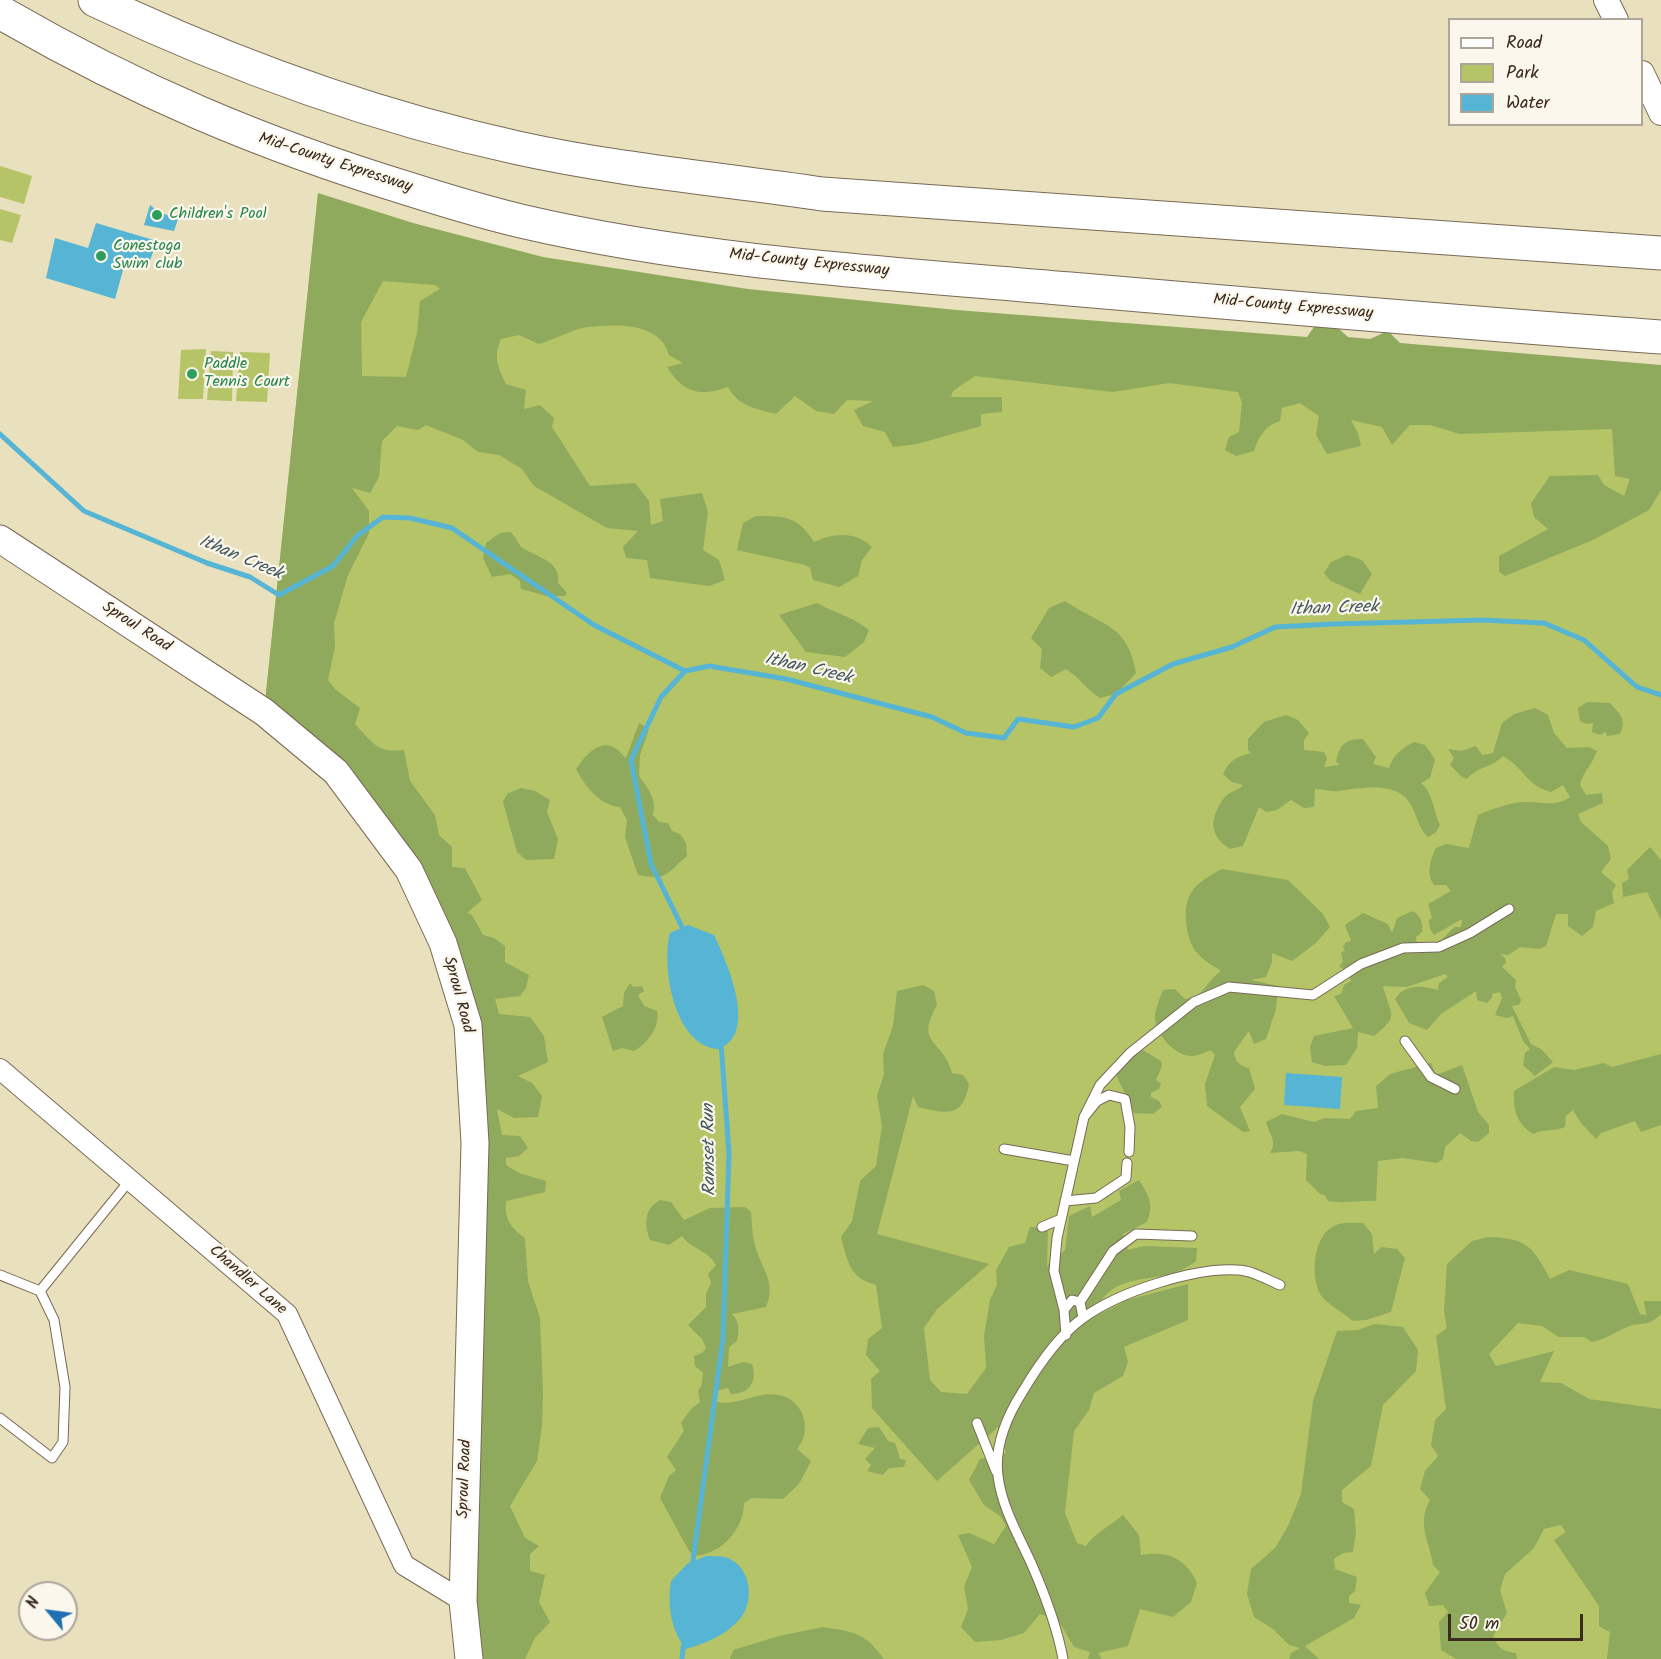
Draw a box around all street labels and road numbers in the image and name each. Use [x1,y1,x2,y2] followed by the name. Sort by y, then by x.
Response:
[256,130,414,198] street label: Mid-County Expressway
[728,246,890,282] street label: Mid-County Expressway
[1212,291,1374,325] street label: Mid-County Expressway
[98,598,174,658] street label: Sproul Road
[438,954,476,1036] street label: Sproul Road
[204,1242,290,1320] street label: Chandler Lane
[455,1439,477,1519] street label: Sproul Road

